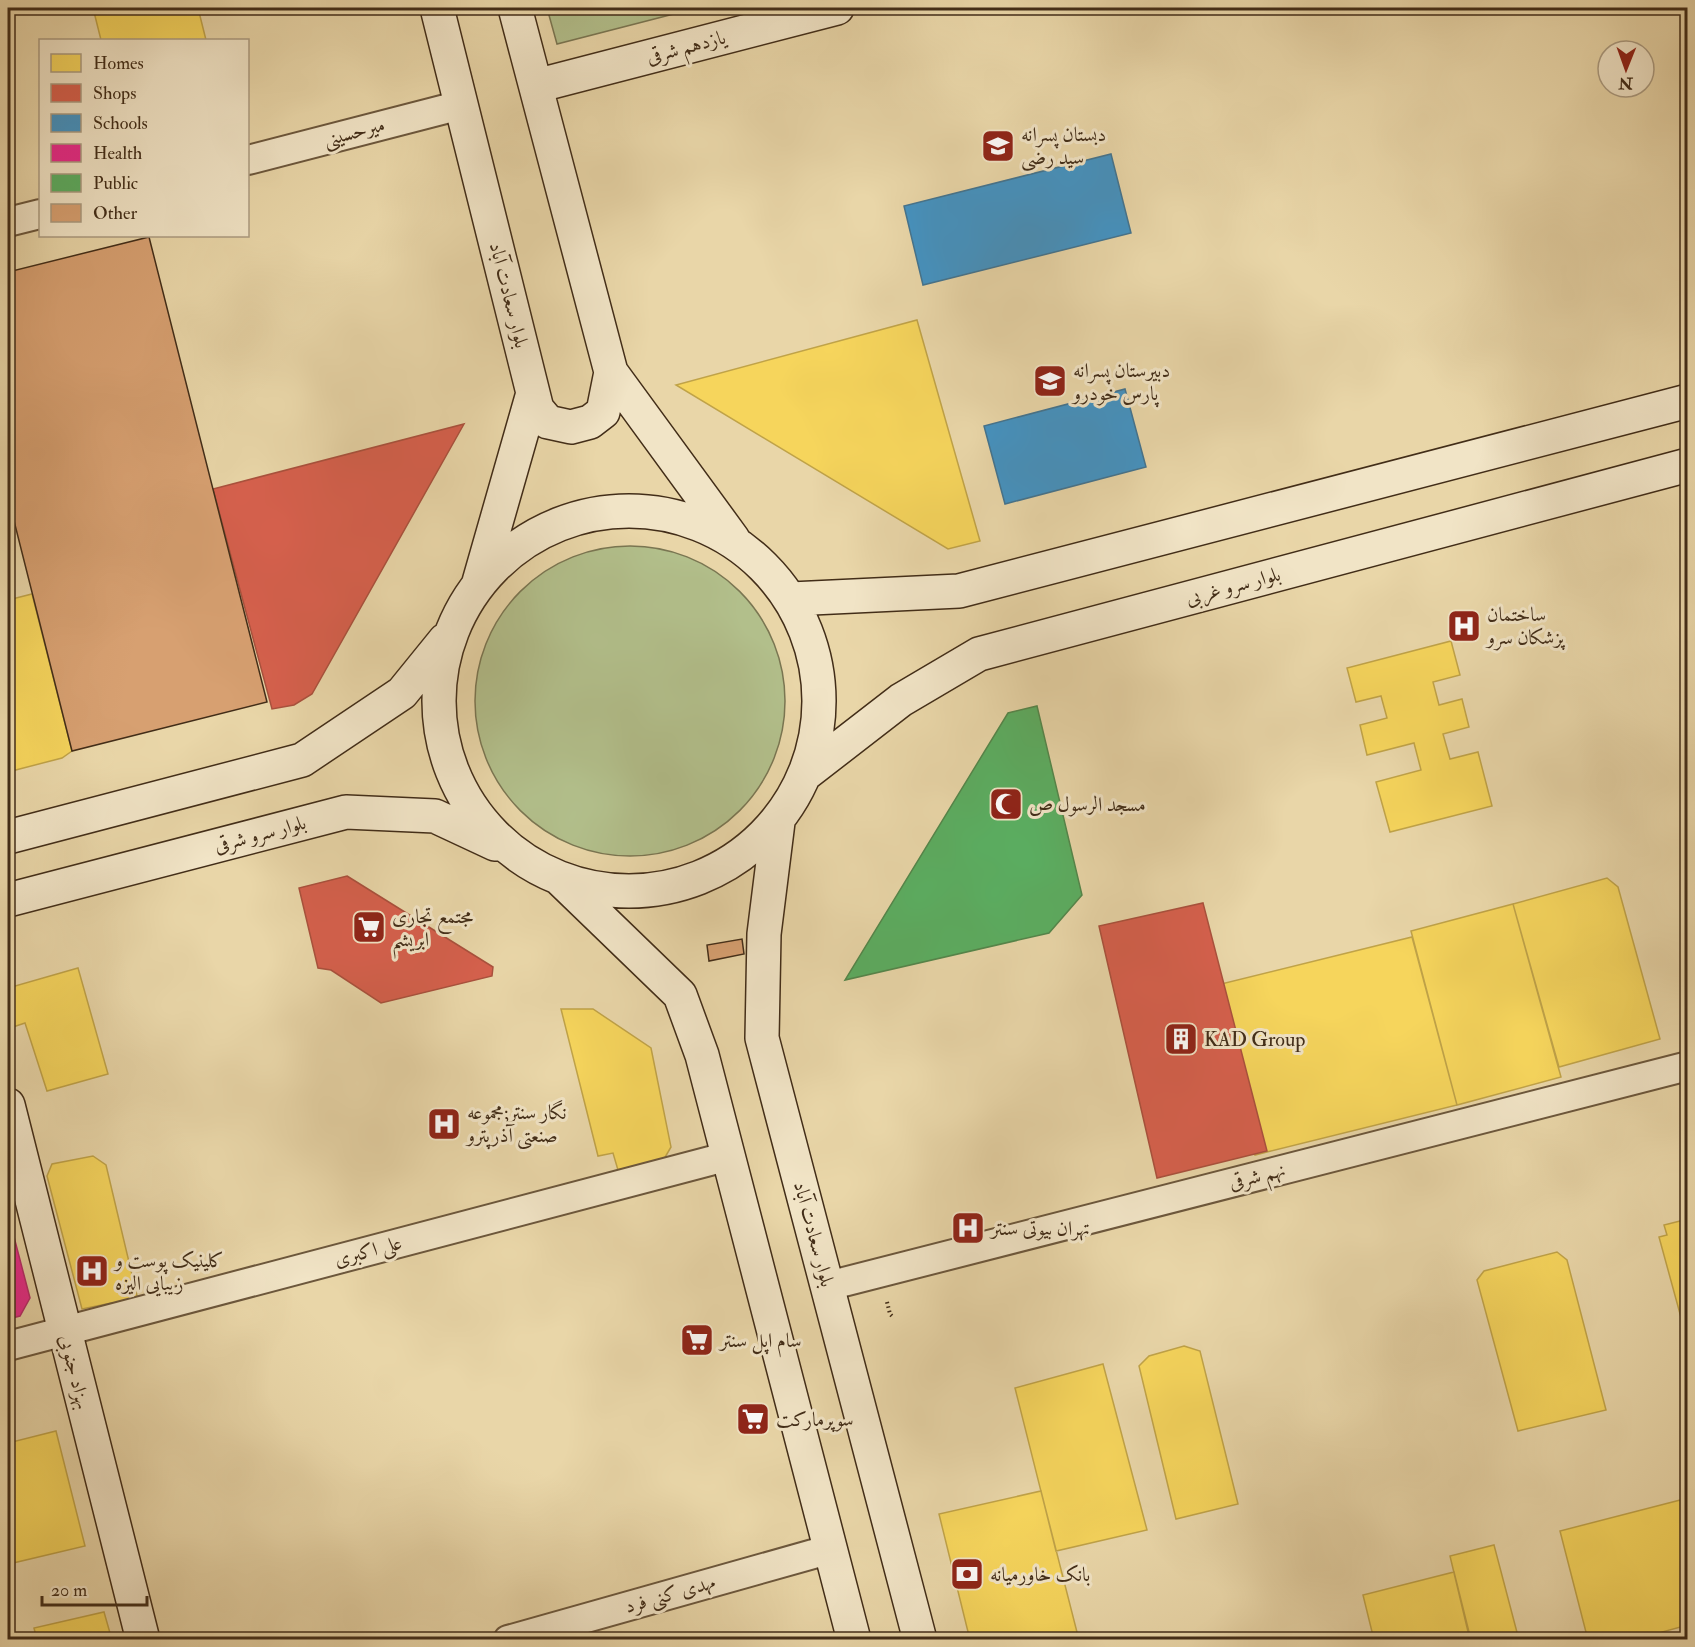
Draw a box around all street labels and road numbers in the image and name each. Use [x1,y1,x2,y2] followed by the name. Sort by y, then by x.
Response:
[644,24,731,75] street label: یازدهم شرقی
[320,112,388,154] street label: میرحسینی
[484,239,534,351] street label: بلوار سعادت آباد
[1183,561,1284,613] street label: بلوار سرو غربی
[211,810,309,859] street label: بلوار سرو شرقی
[1226,1157,1289,1201] street label: نهم شرقی
[788,1178,840,1290] street label: بلوار سعادت آباد
[331,1230,405,1274] street label: علی اکبری
[52,1332,96,1413] street label: بهزاد جنوبی
[622,1569,719,1621] street label: مهدی کنی فرد

